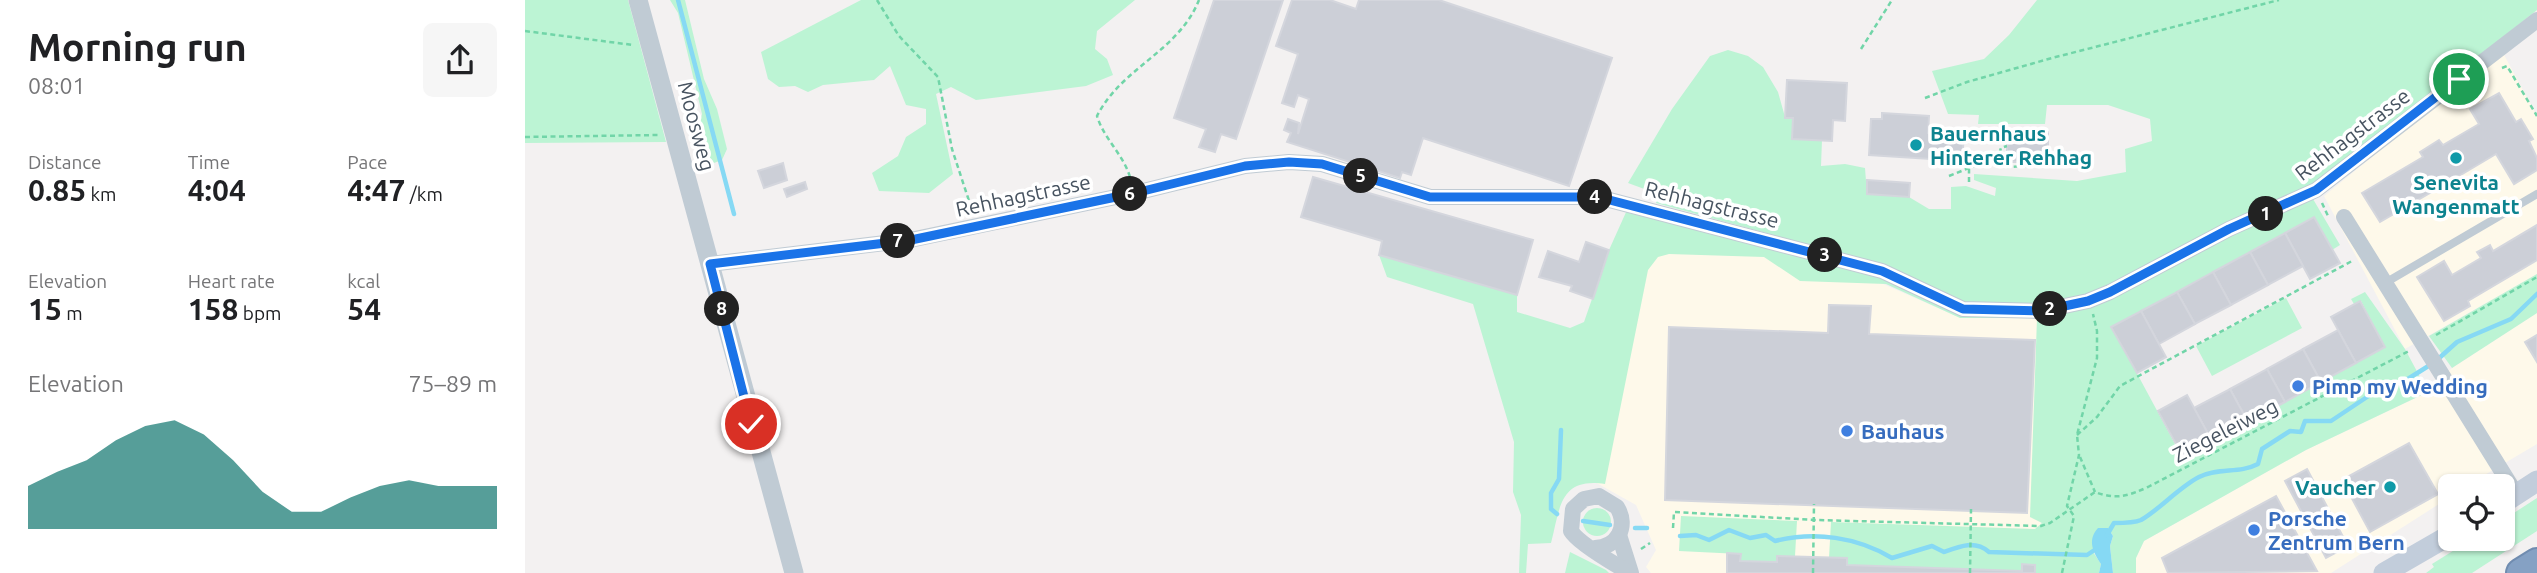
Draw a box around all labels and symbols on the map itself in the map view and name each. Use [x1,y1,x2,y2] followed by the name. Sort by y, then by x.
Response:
[2429,49,2489,109] pin
[674,79,720,173] street label: Moosweg
[2290,83,2414,185] street label: Rehhagstrasse
[1930,121,2092,169] place label: Bauernhaus Hinterer Rehhag
[1908,137,1924,153] marker: Bauernhaus Hinterer Rehhag
[2448,150,2464,166] marker: Senevita Wangenmatt
[1343,158,1379,194] pin: 5
[953,169,1093,221] street label: Rehhagstrasse
[2392,170,2520,218] place label: Senevita Wangenmatt
[1113,176,1147,212] pin: 6
[1642,176,1782,232] street label: Rehhagstrasse
[1577,180,1613,214] pin: 4
[2249,196,2283,232] pin: 1
[881,224,915,258] pin: 7
[1807,238,1843,272] pin: 3
[705,292,739,326] pin: 8
[2033,292,2067,326] pin: 2
[2312,374,2488,398] place label: Pimp my Wedding
[2290,378,2306,394] marker: Pimp my Wedding
[2169,393,2281,467] street label: Ziegeleiweg
[721,394,781,454] pin
[1861,419,1945,443] place label: Bauhaus
[1839,423,1855,439] marker: Bauhaus
[2295,475,2376,499] place label: Vaucher
[2382,479,2398,495] marker: Vaucher
[2268,506,2405,554] place label: Porsche Zentrum Bern
[2246,522,2262,538] marker: Porsche Zentrum Bern

